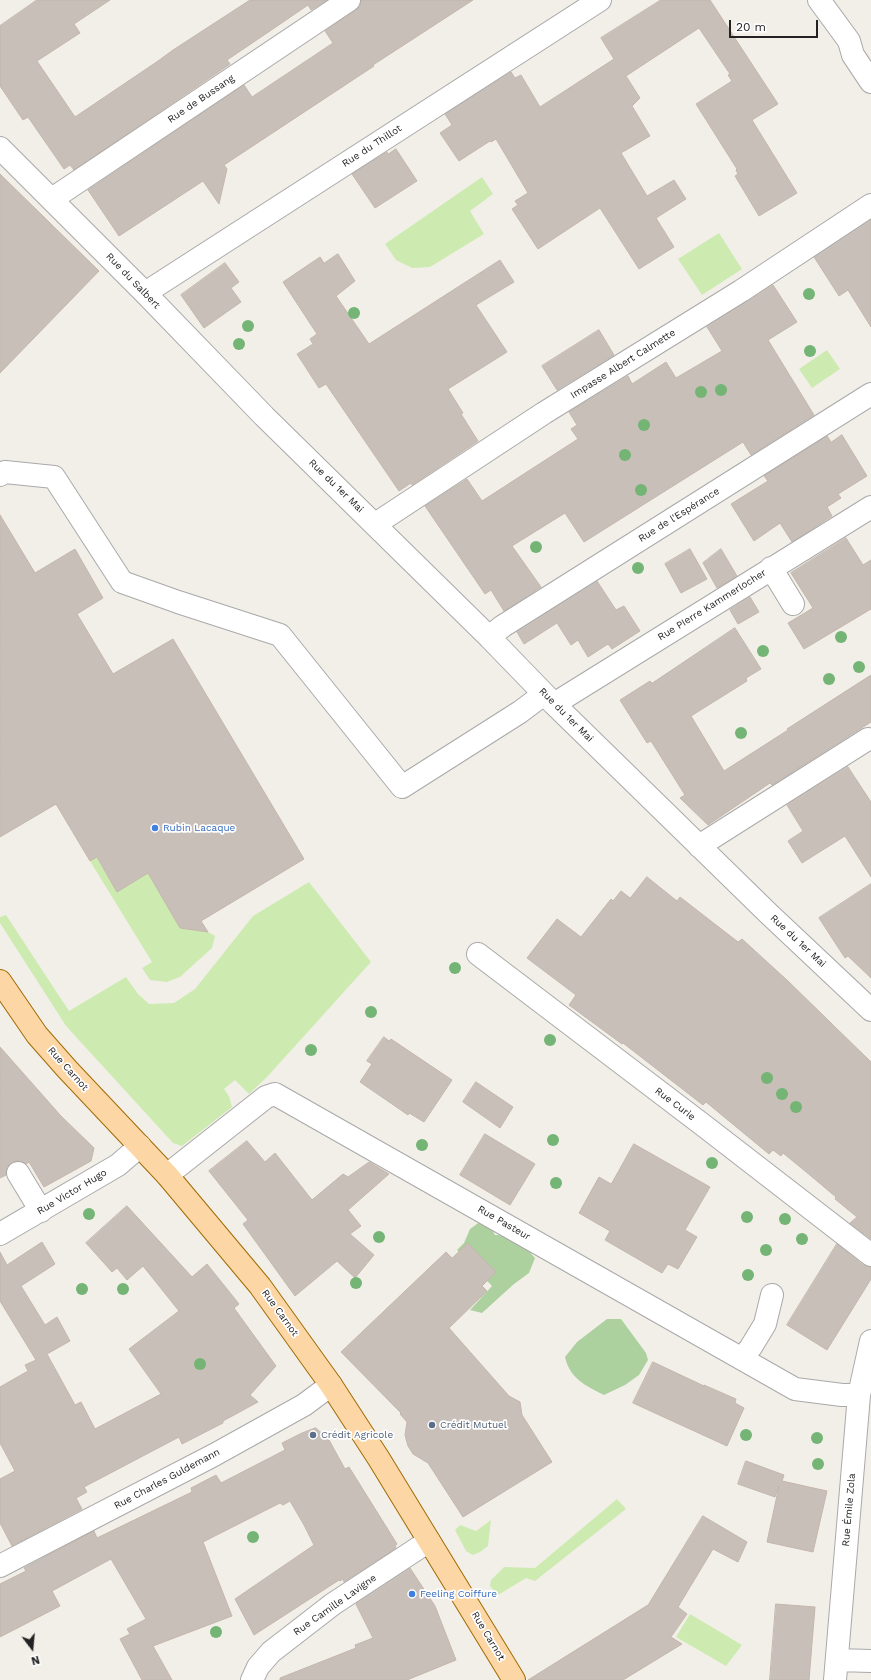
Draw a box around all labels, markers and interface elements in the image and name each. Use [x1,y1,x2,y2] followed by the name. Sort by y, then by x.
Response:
[731,12,820,38] scale bar
[736,20,766,34] text: 20 m
[165,72,237,126] street label: Rue de Bussang
[340,122,404,170] street label: Rue du Thillot
[103,251,163,311] street label: Rue du Salbert
[568,327,678,401] street label: Impasse Albert Calmette
[306,457,366,515] street label: Rue du 1er Mai
[636,485,722,545] street label: Rue de l'Espérance
[656,567,768,643] street label: Rue PIerre Kammerlocher
[536,685,596,745] street label: Rue du 1er Mai
[163,822,235,834] place label: Rubin Lacaque
[150,823,160,833] marker: Rubin Lacaque
[768,912,828,970] street label: Rue du 1er Mai
[45,1045,91,1093] street label: Rue Carnot
[652,1085,698,1123] street label: Rue Curie
[35,1166,109,1218] street label: Rue Victor Hugo
[475,1203,533,1243] street label: Rue Pasteur
[259,1287,301,1339] street label: Rue Carnot
[440,1419,507,1431] place label: Crédit Mutuel
[427,1420,437,1430] marker: Crédit Mutuel
[321,1429,393,1441] place label: Crédit Agricole
[308,1430,318,1440] marker: Crédit Agricole
[112,1446,222,1512] street label: Rue Charles Guldemann
[840,1473,858,1547] street label: Rue Émile Zola
[291,1572,379,1638] street label: Rue Camille Lavigne
[420,1588,497,1600] place label: Feeling Coiffure
[407,1589,417,1599] marker: Feeling Coiffure
[469,1609,507,1663] street label: Rue Carnot
[12,1628,52,1668] north arrow
[30,1653,41,1667] text: N

